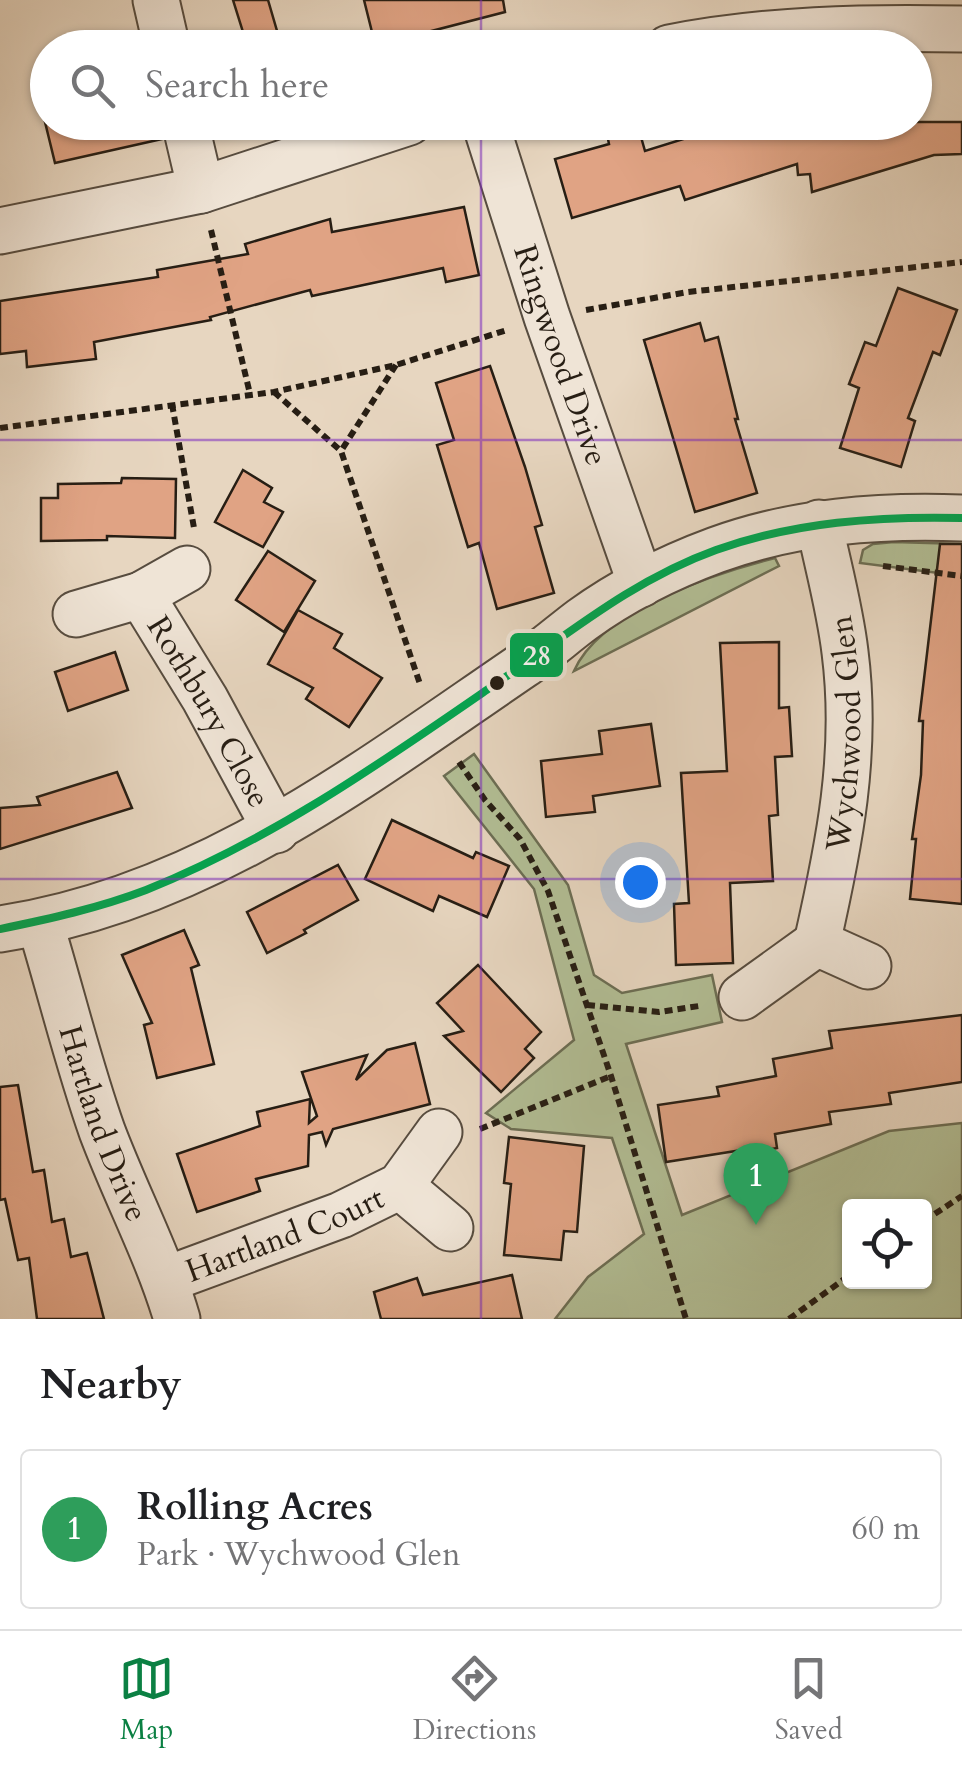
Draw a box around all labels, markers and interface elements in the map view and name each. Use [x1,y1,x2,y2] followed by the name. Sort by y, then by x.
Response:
[30,30,932,140] search box
[65,58,120,113] icon: search
[145,59,329,111] text: Search here
[502,239,619,471] street label: Ringwood Drive
[136,608,281,815] street label: Rothbury Close
[815,612,872,856] street label: Wychwood Glen
[508,631,565,679] line badge: 28
[523,637,551,675] text: 28
[487,673,507,693] unlabelled marker
[615,857,666,908] your location
[47,1020,158,1228] street label: Hartland Drive
[724,1142,788,1225] pin: 1
[180,1176,392,1293] street label: Hartland Court
[842,1199,932,1289] map controls
[842,1199,932,1289] button: locate
[40,1356,182,1413] text: Nearby
[137,1481,373,1533] text: Rolling Acres
[66,1507,83,1551] text: 1
[852,1507,920,1551] text: 60 m
[137,1533,460,1577] text: Park · Wychwood Glen
[119,1651,174,1749] tab: Map
[413,1651,536,1749] tab: Directions
[775,1651,843,1749] tab: Saved

